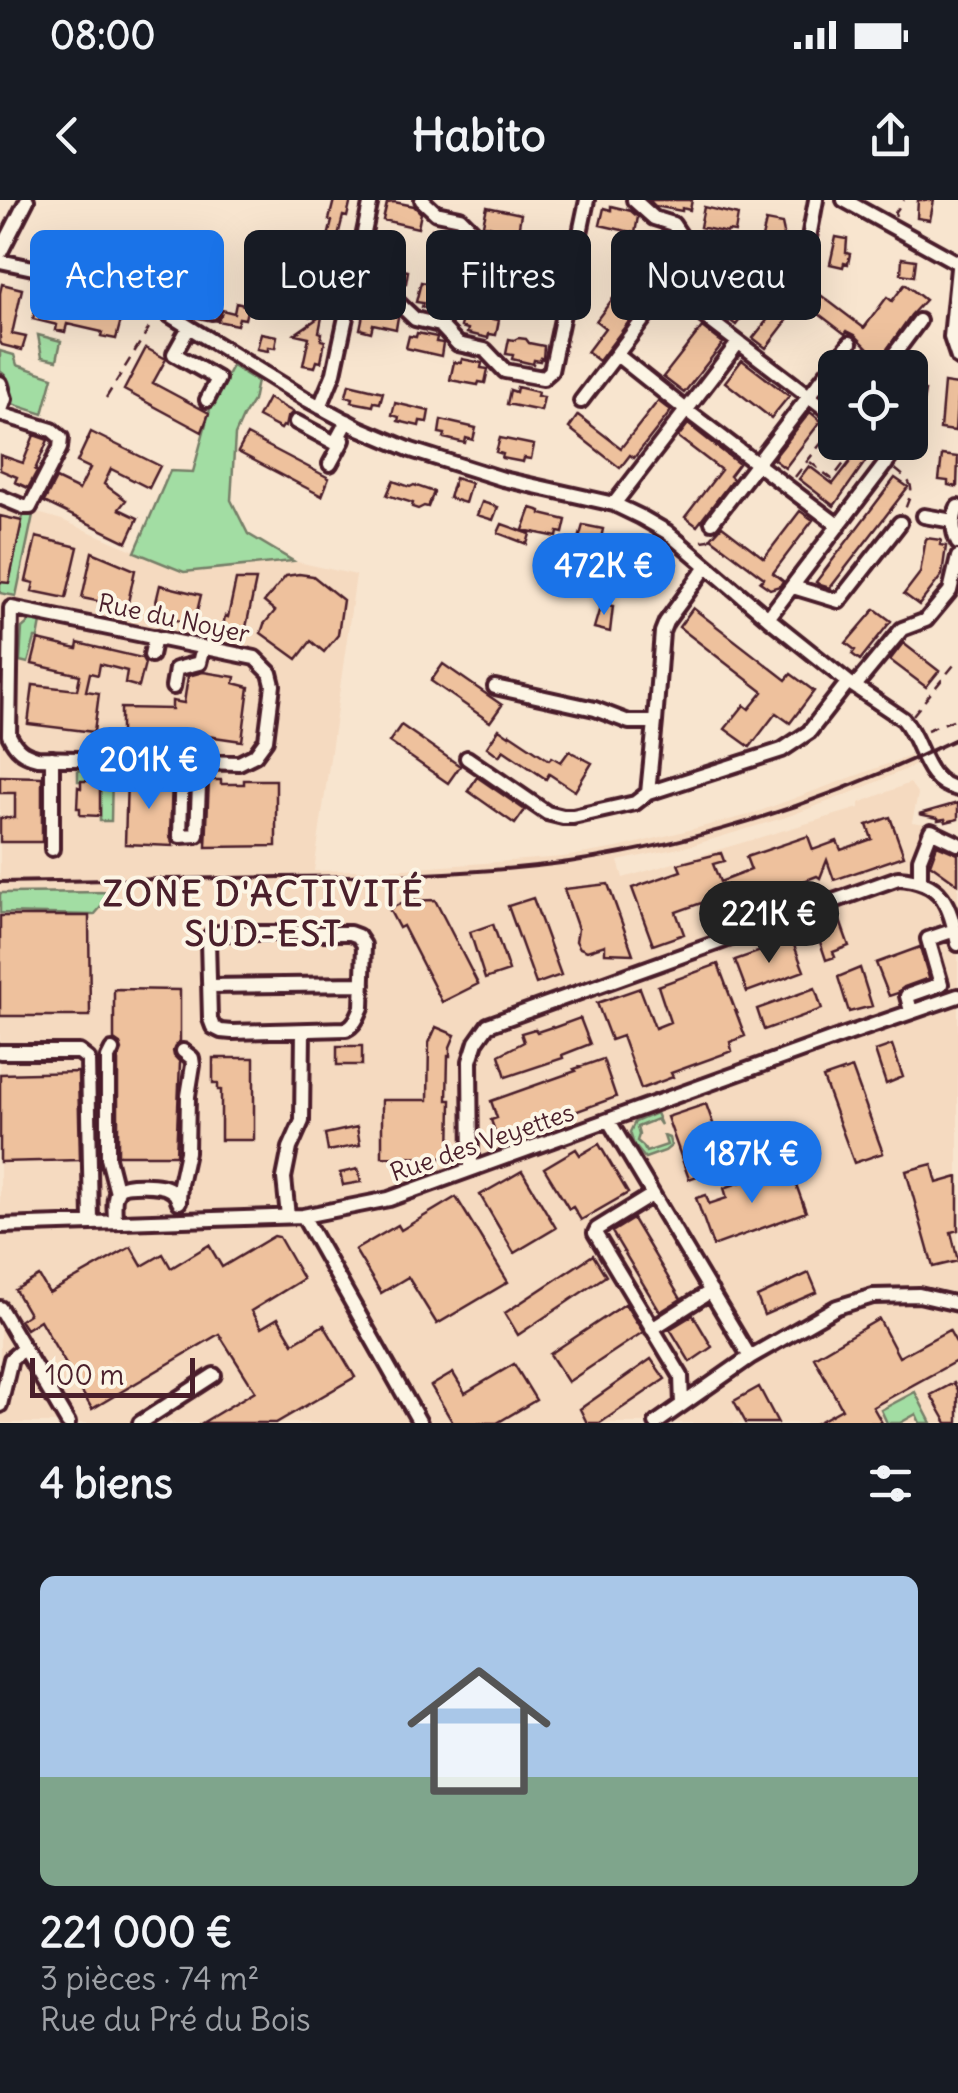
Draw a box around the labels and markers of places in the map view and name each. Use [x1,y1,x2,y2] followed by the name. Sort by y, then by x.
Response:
[523,533,685,618] pin: 472K €
[68,727,230,812] pin: 201K €
[688,881,850,966] pin: 221K €
[671,1121,833,1206] pin: 187K €

